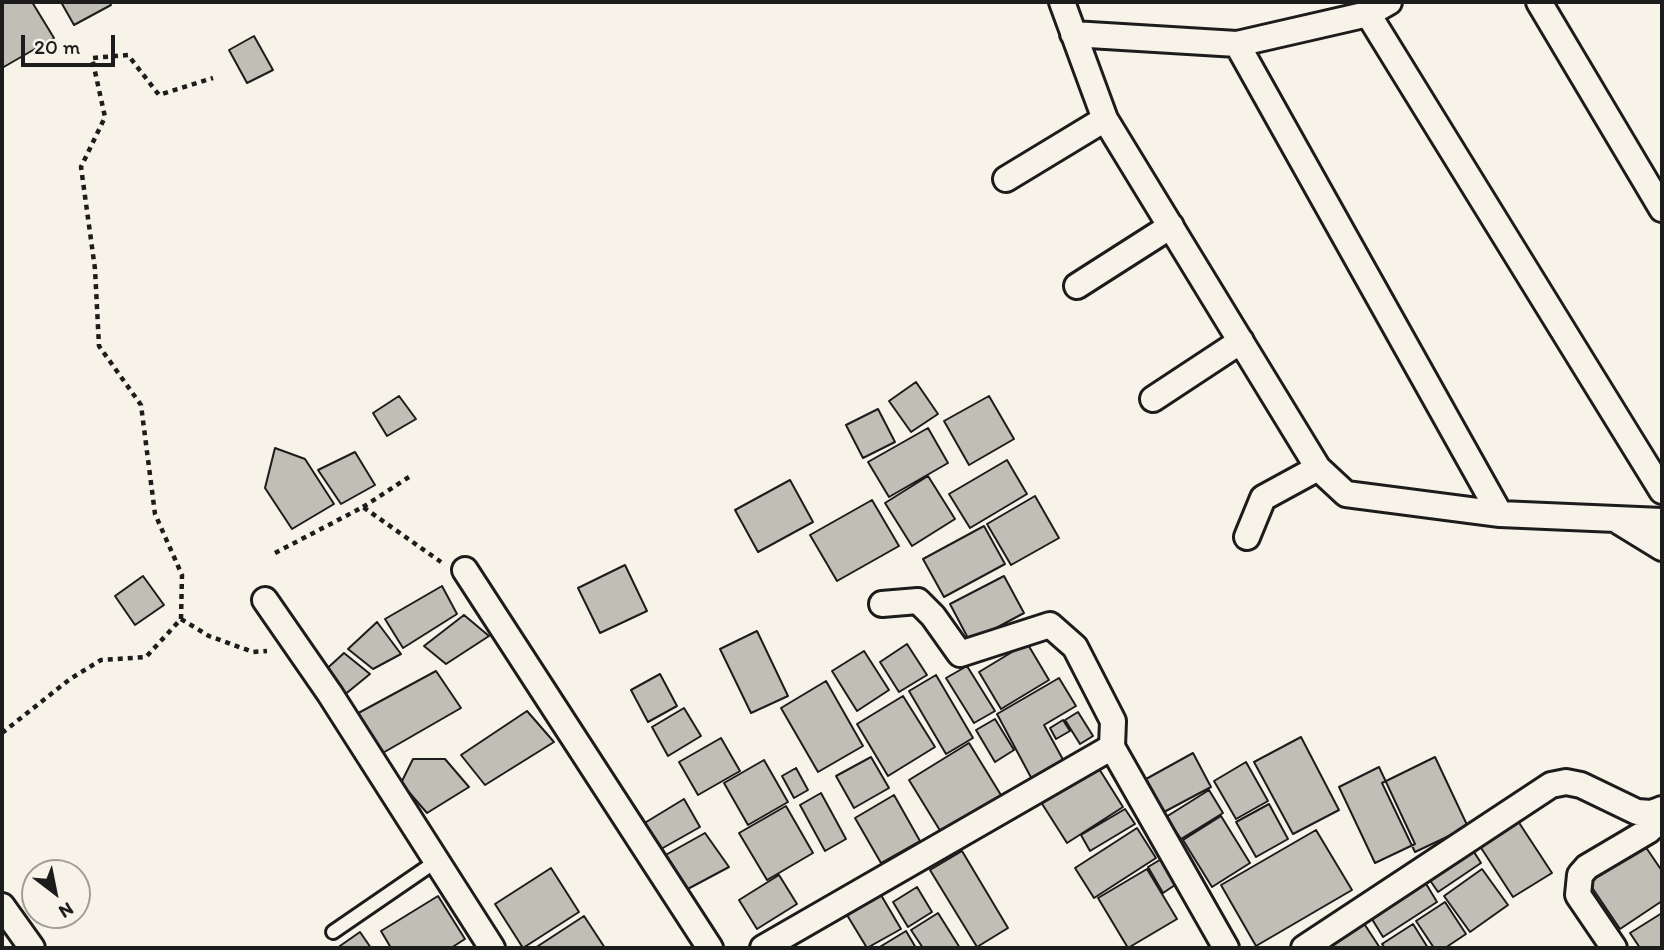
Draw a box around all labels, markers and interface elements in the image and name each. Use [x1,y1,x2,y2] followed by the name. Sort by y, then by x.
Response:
[24,21,119,65] scale bar
[34,34,80,59] text: 20 m
[21,859,91,929] north arrow
[55,897,78,924] text: N

